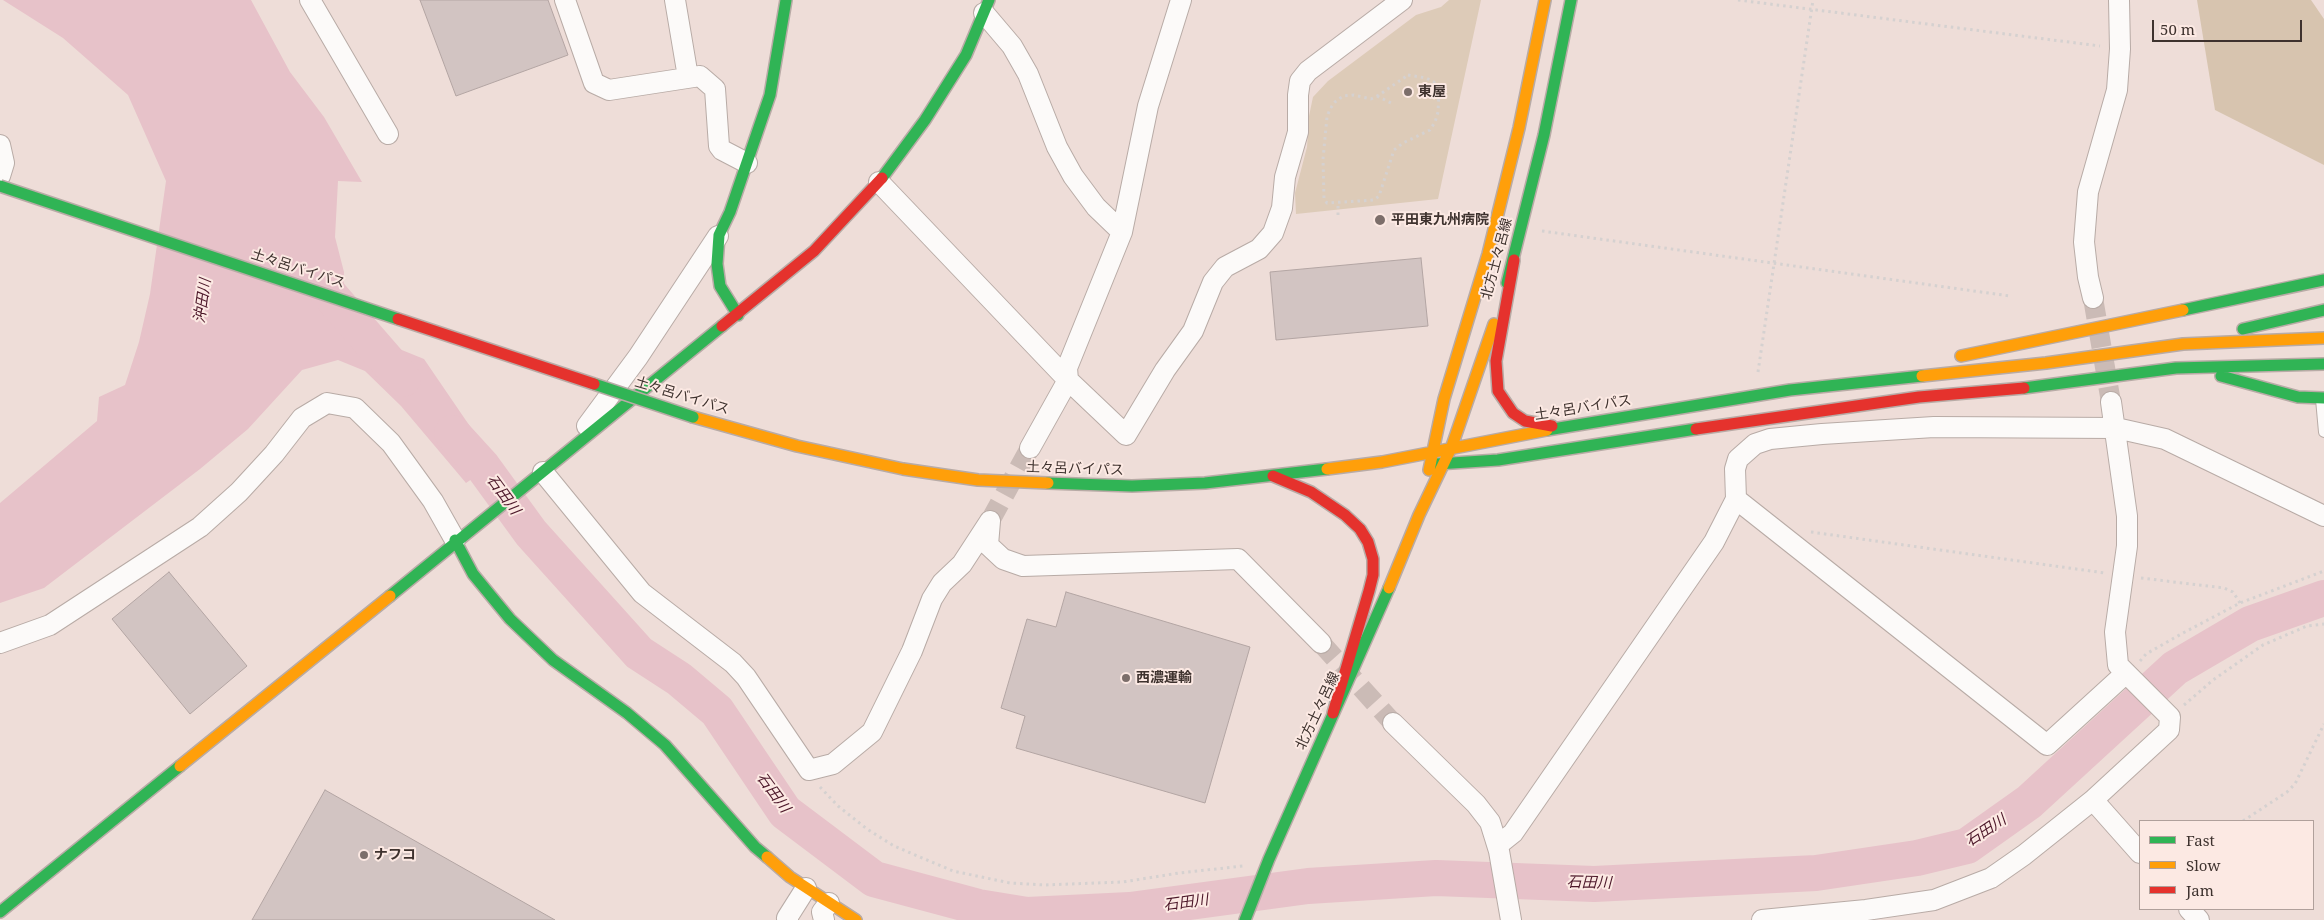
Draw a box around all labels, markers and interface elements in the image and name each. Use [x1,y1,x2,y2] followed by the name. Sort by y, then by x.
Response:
[2154,10,2304,42] scale bar
[2160,19,2195,39] text: 50 m
[1418,84,1446,100] place label: 東屋
[1402,86,1414,98] marker: 東屋
[1391,212,1489,228] place label: 平田東九州病院
[1373,213,1387,227] marker: 平田東九州病院
[1478,216,1516,302] street label: 北方土々呂線
[249,246,347,292] street label: 土々呂バイパス
[191,277,215,325] water label: 沖田川
[633,374,731,418] street label: 土々呂バイパス
[1533,392,1633,424] street label: 土々呂バイパス
[1026,459,1124,479] street label: 土々呂バイパス
[482,472,524,518] water label: 石田川
[1293,669,1343,753] street label: 北方土々呂線
[1136,670,1192,686] place label: 西濃運輸
[1120,672,1132,684] marker: 西濃運輸
[752,770,794,816] water label: 石田川
[1962,811,2010,851] water label: 石田川
[2139,820,2314,910] legend
[2186,830,2215,850] text: Fast
[374,847,416,863] place label: ナフコ
[358,849,370,861] marker: ナフコ
[2186,855,2220,875] text: Slow
[1566,874,1612,892] water label: 石田川
[2186,880,2214,900] text: Jam
[1162,891,1210,915] water label: 石田川

